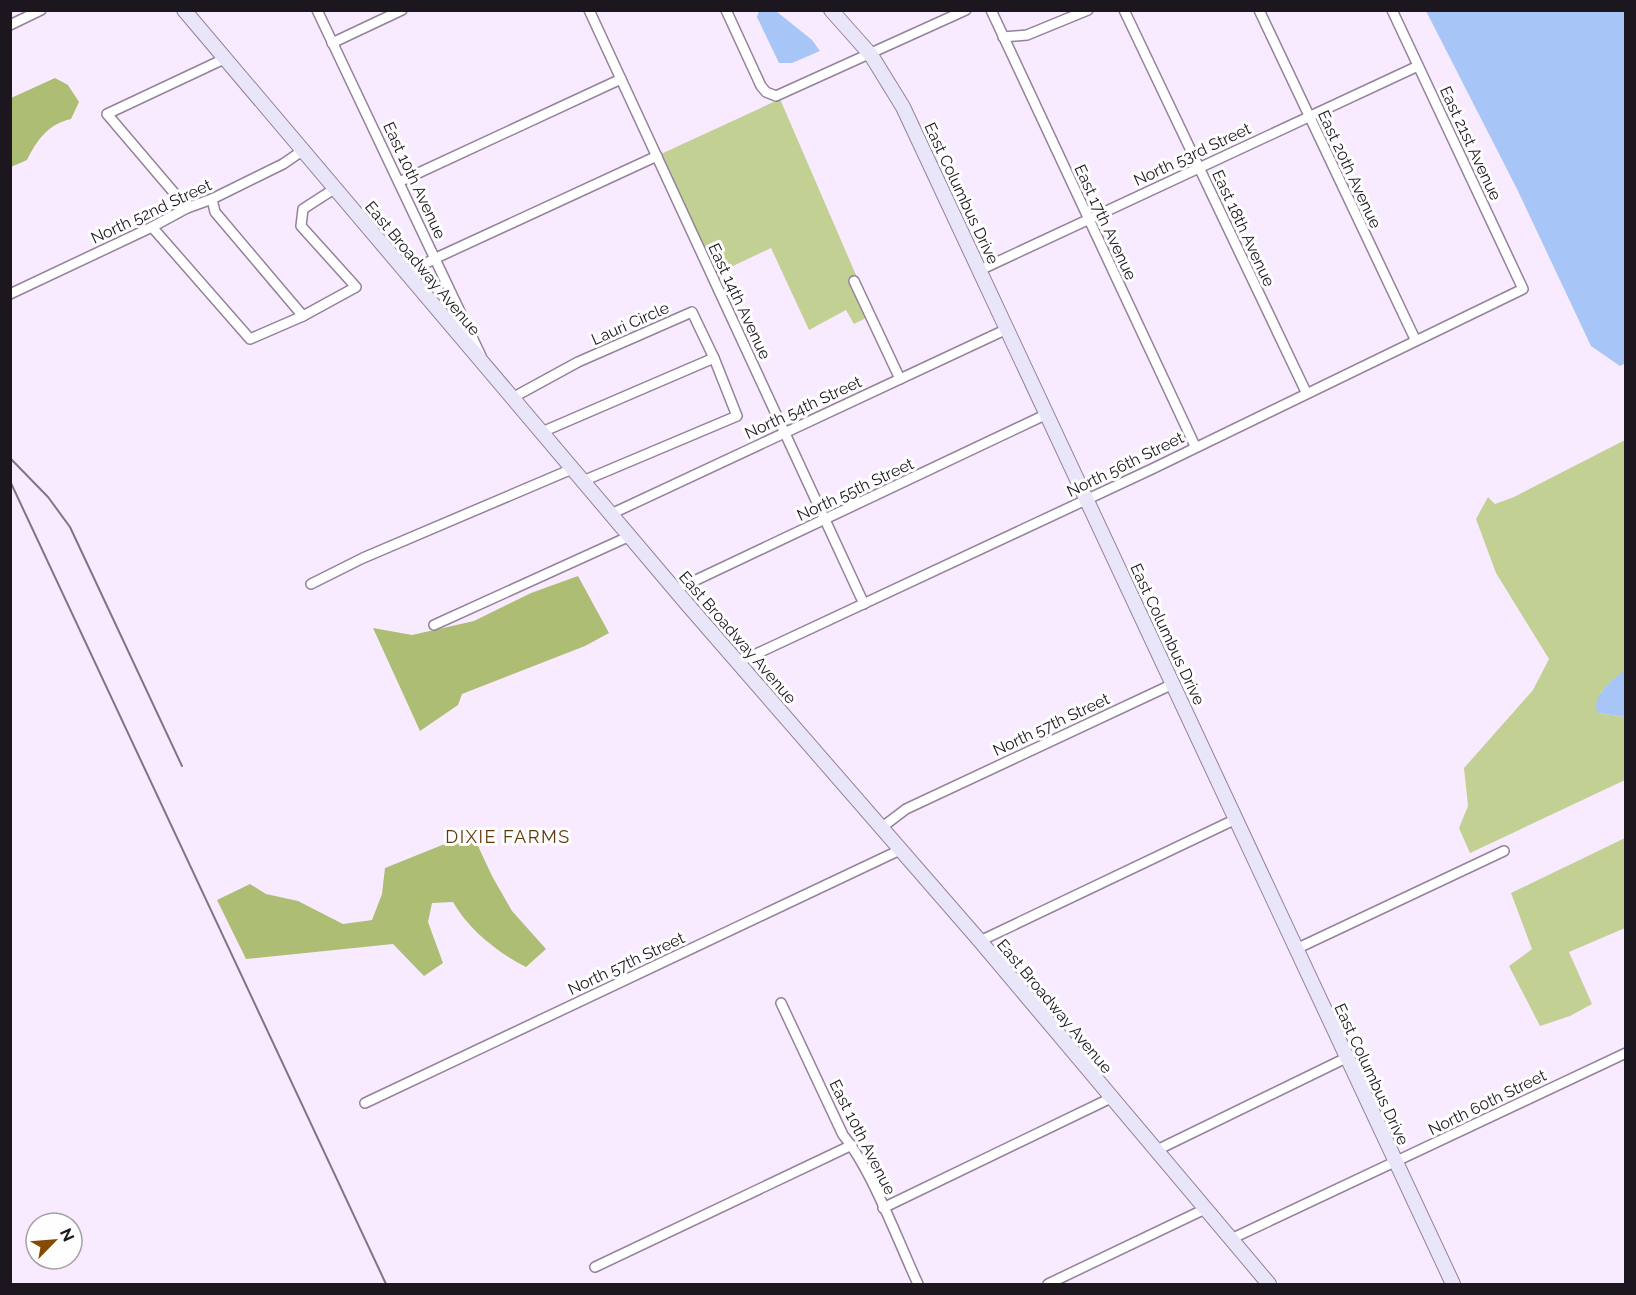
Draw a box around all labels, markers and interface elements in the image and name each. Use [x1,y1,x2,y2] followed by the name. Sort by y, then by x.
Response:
[1436,83,1505,203] street label: East 21st Avenue
[1314,107,1385,231] street label: East 20th Avenue
[379,119,450,242] street label: East 10th Avenue
[920,119,1003,267] street label: East Columbus Drive
[1131,119,1254,190] street label: North 53rd Street
[1070,161,1141,283] street label: East 17th Avenue
[1208,167,1279,289] street label: East 18th Avenue
[88,175,215,248] street label: North 52nd Street
[361,197,484,339] street label: East Broadway Avenue
[704,240,775,362] street label: East 14th Avenue
[588,298,672,349] street label: Lauri Circle
[742,372,865,443] street label: North 54th Street
[1064,428,1187,501] street label: North 56th Street
[794,454,917,525] street label: North 55th Street
[1126,560,1209,708] street label: East Columbus Drive
[675,567,800,707] street label: East Broadway Avenue
[990,689,1113,760] street label: North 57th Street
[445,826,571,847] district label: DIXIE FARMS
[565,928,688,999] street label: North 57th Street
[993,935,1116,1077] street label: East Broadway Avenue
[1330,1000,1413,1148] street label: East Columbus Drive
[1425,1065,1550,1139] street label: North 60th Street
[825,1076,900,1198] street label: East 10th Avenue
[24,1211,84,1271] north arrow
[56,1225,78,1244] text: N

